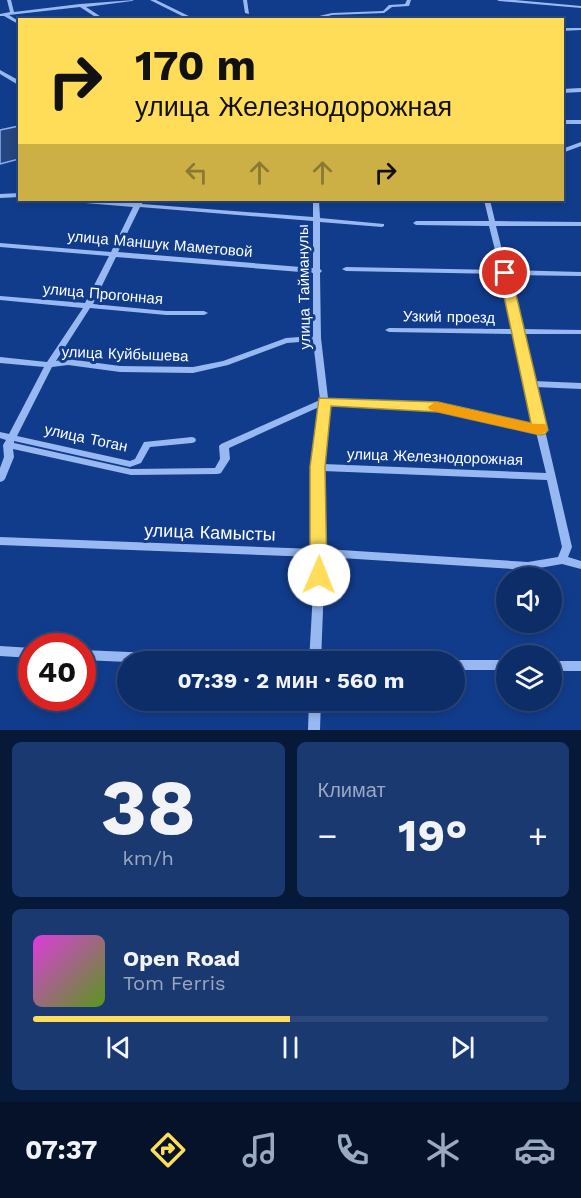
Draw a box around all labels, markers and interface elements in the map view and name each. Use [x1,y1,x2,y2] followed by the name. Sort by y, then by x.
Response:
[135,41,256,90] text: 170 m
[36,42,114,120] icon: right
[135,91,452,123] text: улица Железнодорожная
[180,156,213,189] icon: left
[243,156,276,189] icon: ahead
[306,156,339,189] icon: ahead
[369,156,402,189] icon: right
[294,224,314,350] street label: улица Тайманулы
[67,227,253,261] street label: улица Маншук Маметовой
[479,247,530,298] pin
[488,256,521,289] icon: arrive
[42,280,164,308] street label: улица Прогонная
[403,307,495,327] street label: Узкий проезд
[61,343,189,365] street label: улица Куйбышева
[43,420,129,456] street label: улица Тоган
[347,445,523,469] street label: улица Железнодорожная
[144,519,276,545] street label: улица Камысты
[287,543,351,607] position arrow
[496,567,562,711] map controls
[496,567,562,633] button: sound
[18,633,96,711] speed limit sign: 40
[496,645,562,711] button: layers
[177,668,405,693] text: 07:39 · 2 мин · 560 m
[101,761,196,853] text: 38
[318,778,386,802] text: Климат
[398,809,467,862] text: 19°
[318,816,337,855] text: −
[528,816,548,855] text: +
[122,846,174,870] text: km/h
[123,946,240,971] text: Open Road
[123,971,226,995] text: Tom Ferris
[102,1031,135,1064] icon: previous
[274,1031,307,1064] icon: pause
[446,1031,479,1064] icon: next
[147,1129,189,1171] icon: directions
[239,1129,281,1171] icon: music
[331,1129,373,1171] icon: phone
[422,1129,464,1171] icon: climate
[514,1129,556,1171] icon: car
[25,1134,97,1166] text: 07:37

